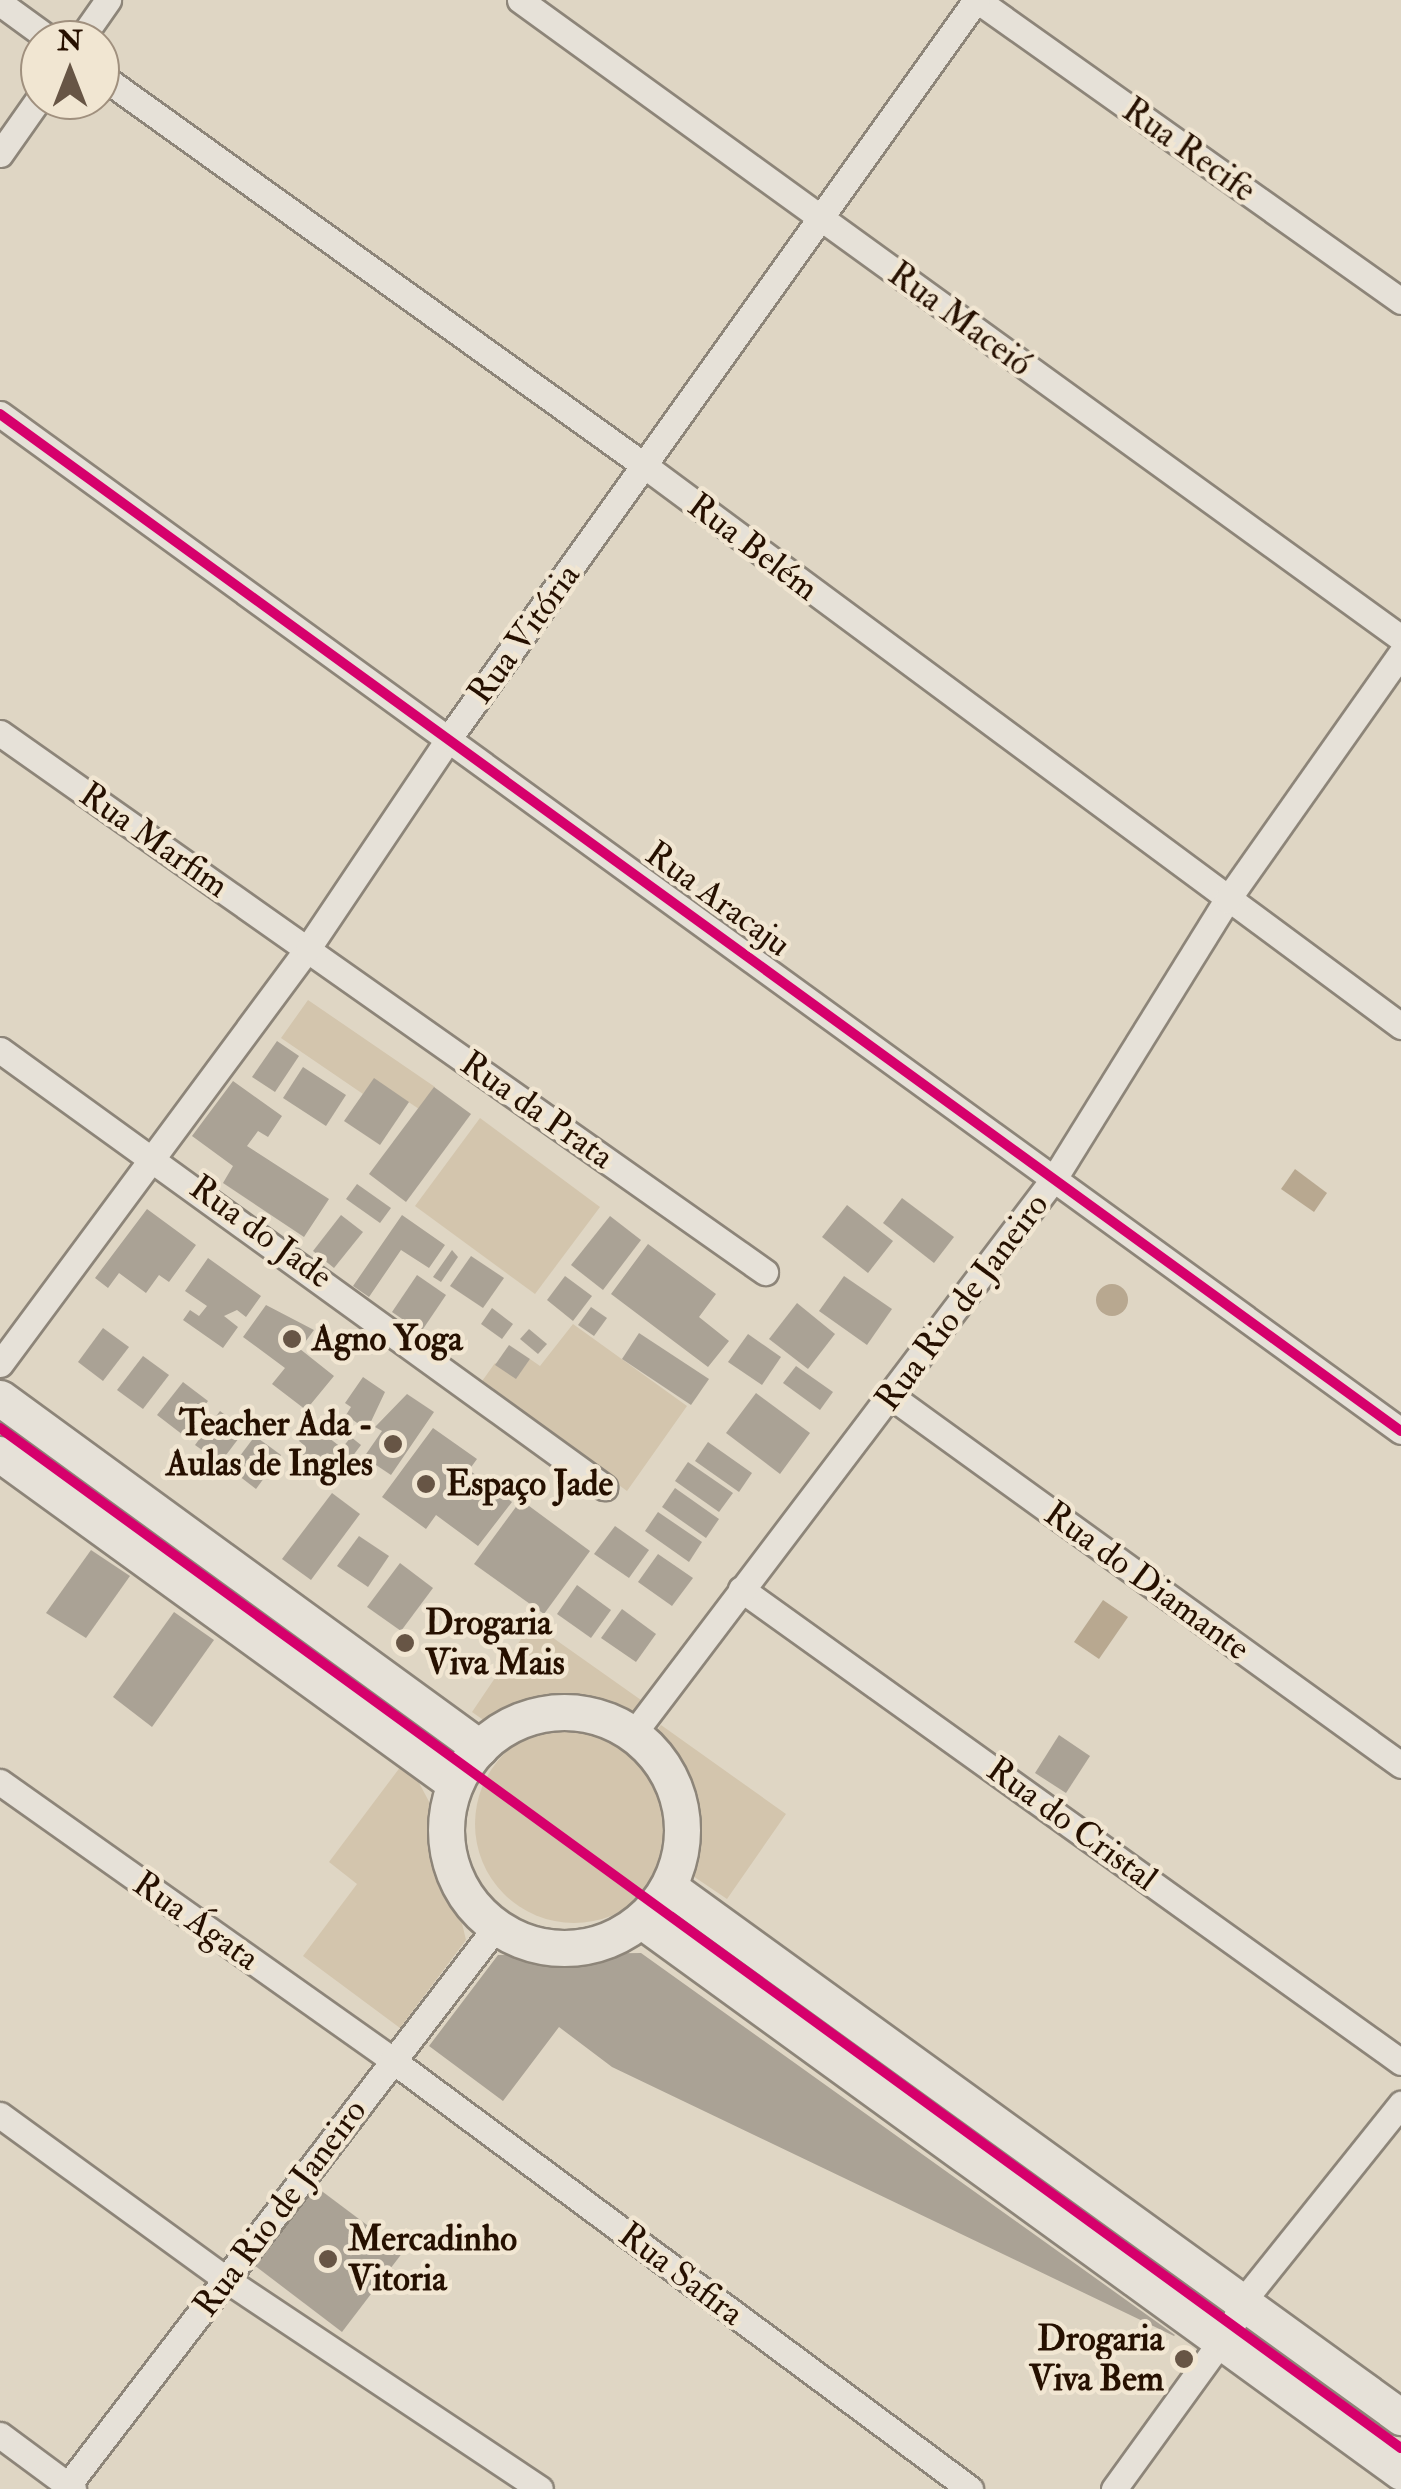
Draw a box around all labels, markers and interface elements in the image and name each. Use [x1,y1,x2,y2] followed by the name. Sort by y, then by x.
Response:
[20,20,120,120] north arrow
[57,24,83,59] text: N
[1114,89,1264,211] street label: Rua Recife
[880,253,1040,385] street label: Rua Maceió
[679,484,827,610] street label: Rua Belém
[459,556,589,712] street label: Rua Vitória
[71,773,237,907] street label: Rua Marfim
[637,832,799,966] street label: Rua Aracaju
[453,1042,621,1178] street label: Rua da Prata
[182,1166,340,1298] street label: Rua do Jade
[866,1185,1058,1419] street label: Rua Rio de Janeiro
[312,1318,463,1360] place label: Agno Yoga
[281,1328,303,1350] marker: Agno Yoga
[166,1403,373,1485] place label: Teacher Ada - Aulas de Ingles
[382,1433,404,1455] marker: Teacher Ada - Aulas de Ingles
[446,1463,613,1505] place label: Espaço Jade
[415,1473,437,1495] marker: Espaço Jade
[1036,1492,1258,1670] street label: Rua do Diamante
[425,1602,565,1684] place label: Drogaria Viva Mais
[394,1632,416,1654] marker: Drogaria Viva Mais
[979,1748,1165,1900] street label: Rua do Cristal
[125,1862,267,1980] street label: Rua Ágata
[184,2091,376,2325] street label: Rua Rio de Janeiro
[610,2214,752,2334] street label: Rua Safira
[348,2218,517,2300] place label: Mercadinho Vitoria
[317,2248,339,2270] marker: Mercadinho Vitoria
[1029,2318,1164,2400] place label: Drogaria Viva Bem
[1173,2348,1195,2370] marker: Drogaria Viva Bem

